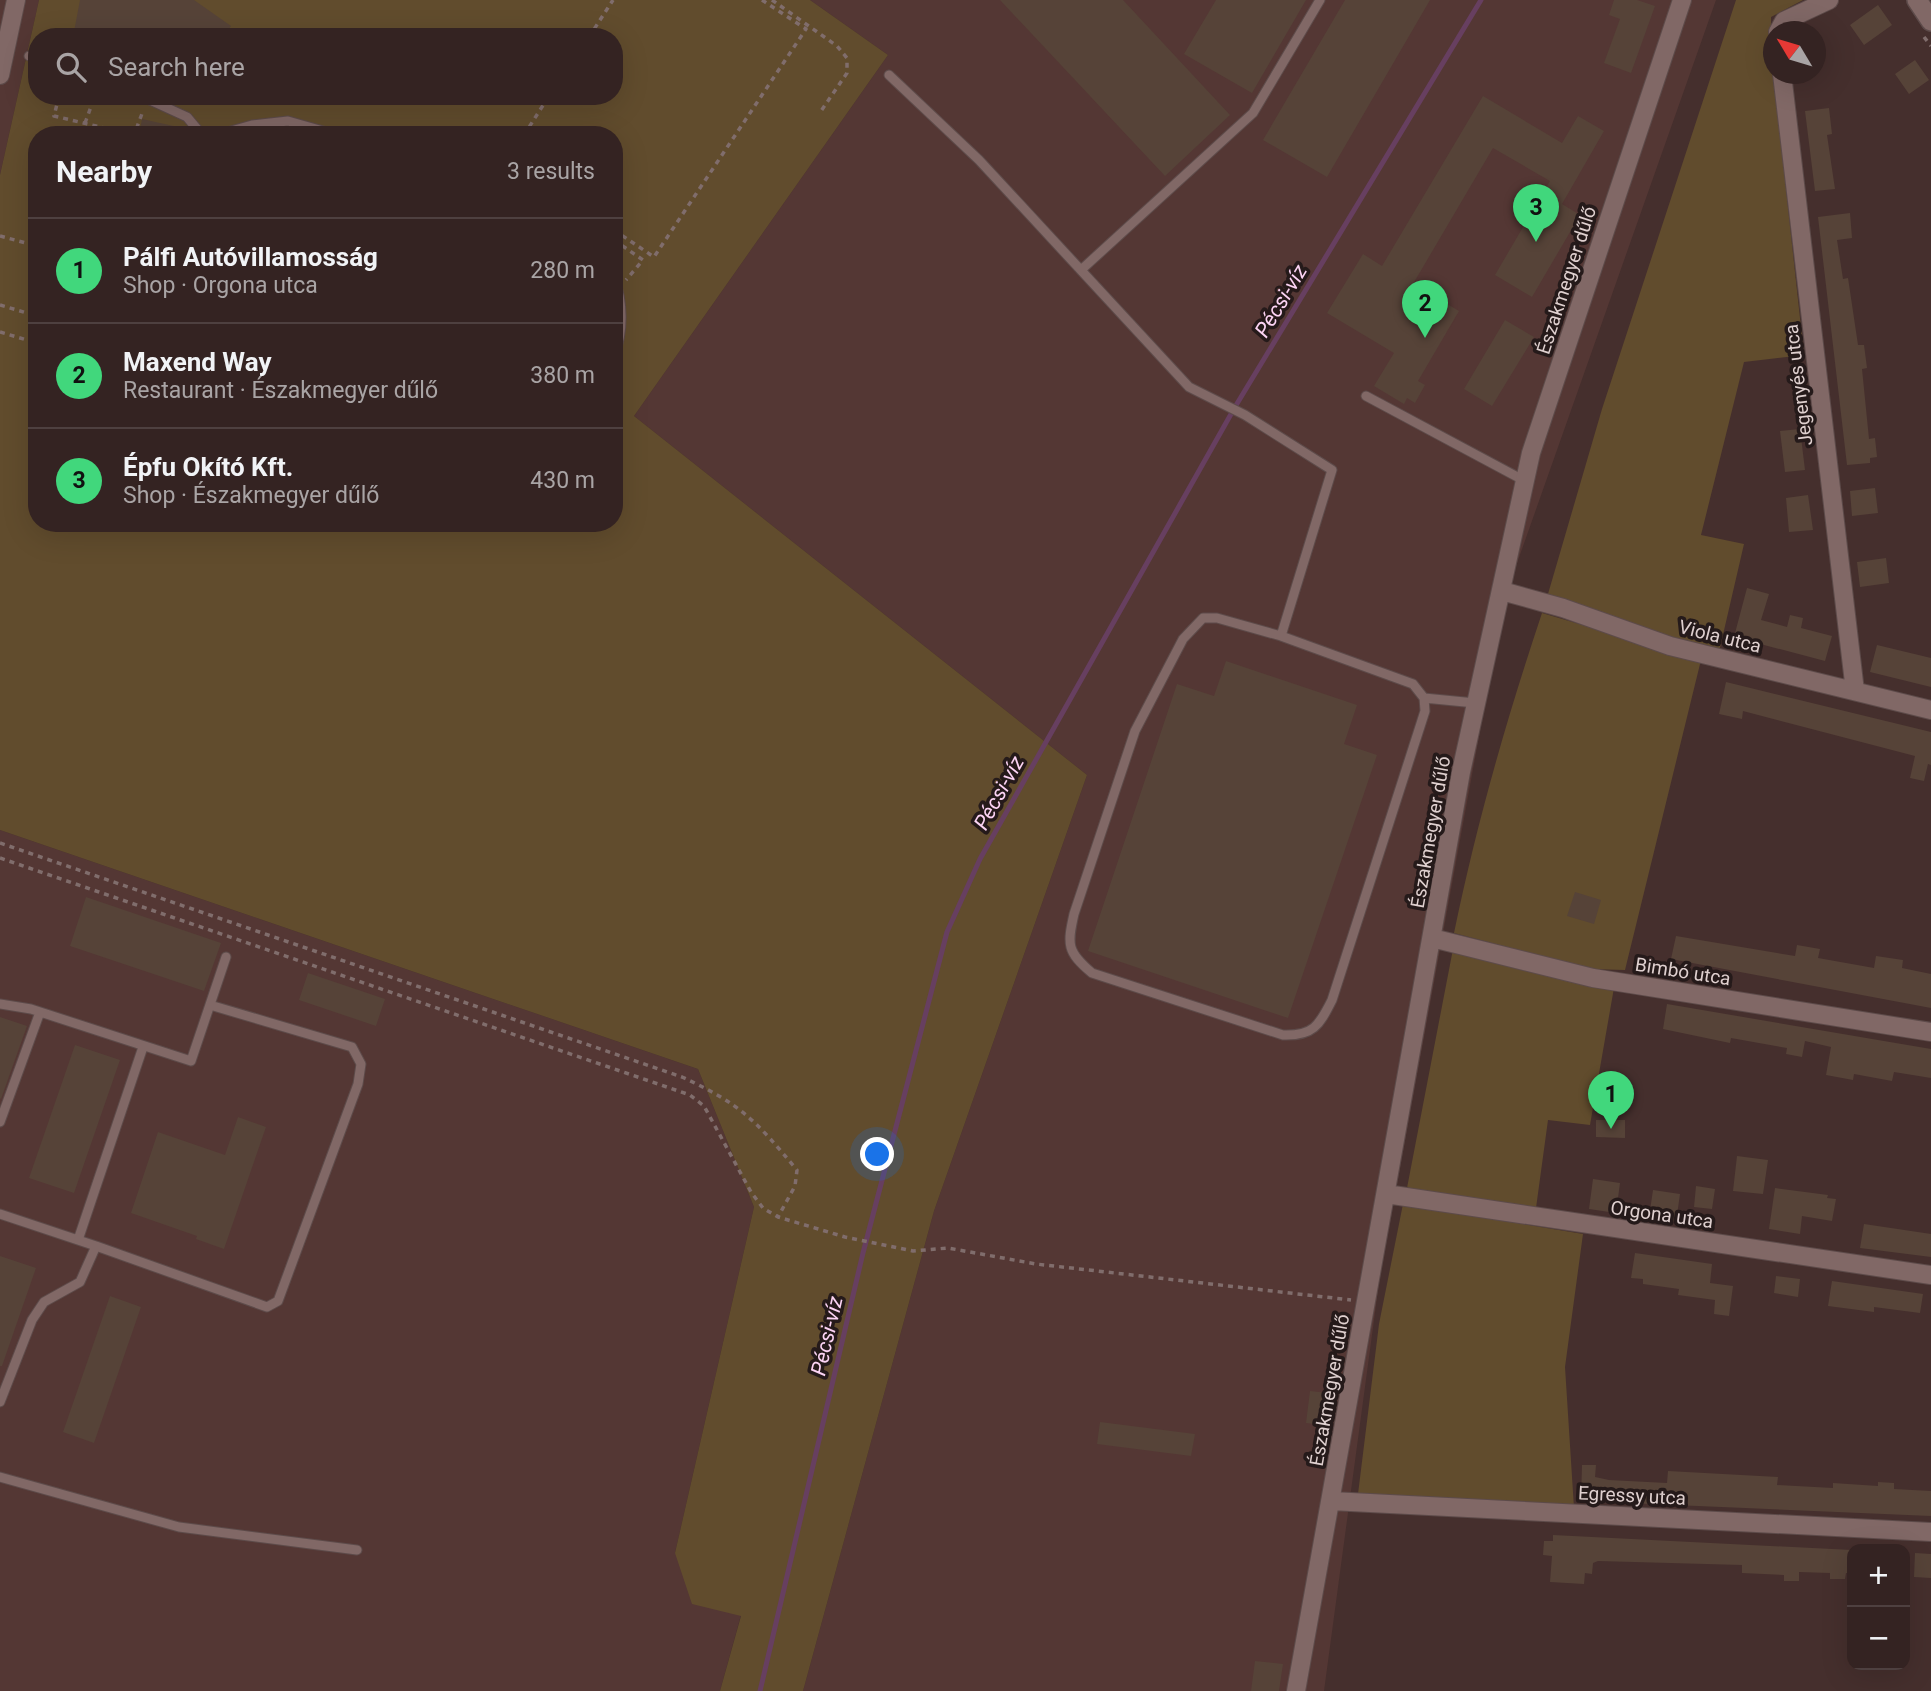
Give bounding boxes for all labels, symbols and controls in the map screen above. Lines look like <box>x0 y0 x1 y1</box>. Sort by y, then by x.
north arrow <box>1763 21 1826 84</box>
search box <box>28 28 623 105</box>
icon: search <box>52 48 90 86</box>
text: Search here <box>108 52 245 82</box>
text: Nearby <box>56 154 152 189</box>
text: 3 results <box>507 158 595 185</box>
pin: 3 <box>1513 184 1559 242</box>
street label: Északmegyer dűlő <box>1532 203 1601 357</box>
text: Pálfi Autóvillamosság <box>123 242 378 272</box>
text: 1 <box>72 257 86 284</box>
text: 280 m <box>530 257 595 284</box>
water label: Pécsi-víz <box>1250 260 1312 342</box>
text: Shop · Orgona utca <box>123 272 318 299</box>
pin: 2 <box>1402 280 1448 338</box>
street label: Jegenyés utca <box>1780 323 1817 447</box>
text: Maxend Way <box>123 347 272 377</box>
text: 2 <box>72 362 86 389</box>
text: 380 m <box>530 362 595 389</box>
text: Restaurant · Északmegyer dűlő <box>123 377 438 404</box>
text: Épfu Okító Kft. <box>123 452 293 482</box>
text: 3 <box>72 467 86 494</box>
text: 430 m <box>530 467 595 494</box>
text: Shop · Északmegyer dűlő <box>123 482 379 509</box>
street label: Viola utca <box>1676 615 1764 658</box>
water label: Pécsi-víz <box>969 752 1029 834</box>
street label: Északmegyer dűlő <box>1406 754 1455 910</box>
street label: Bimbó utca <box>1634 953 1732 990</box>
pin: 1 <box>1588 1071 1634 1129</box>
your location <box>860 1137 894 1171</box>
street label: Orgona utca <box>1609 1196 1715 1233</box>
water label: Pécsi-víz <box>806 1294 848 1378</box>
street label: Északmegyer dűlő <box>1305 1312 1354 1468</box>
street label: Egressy utca <box>1577 1481 1686 1510</box>
map controls <box>1847 1544 1910 1670</box>
button: + <box>1847 1544 1910 1607</box>
button: − <box>1847 1607 1910 1670</box>

